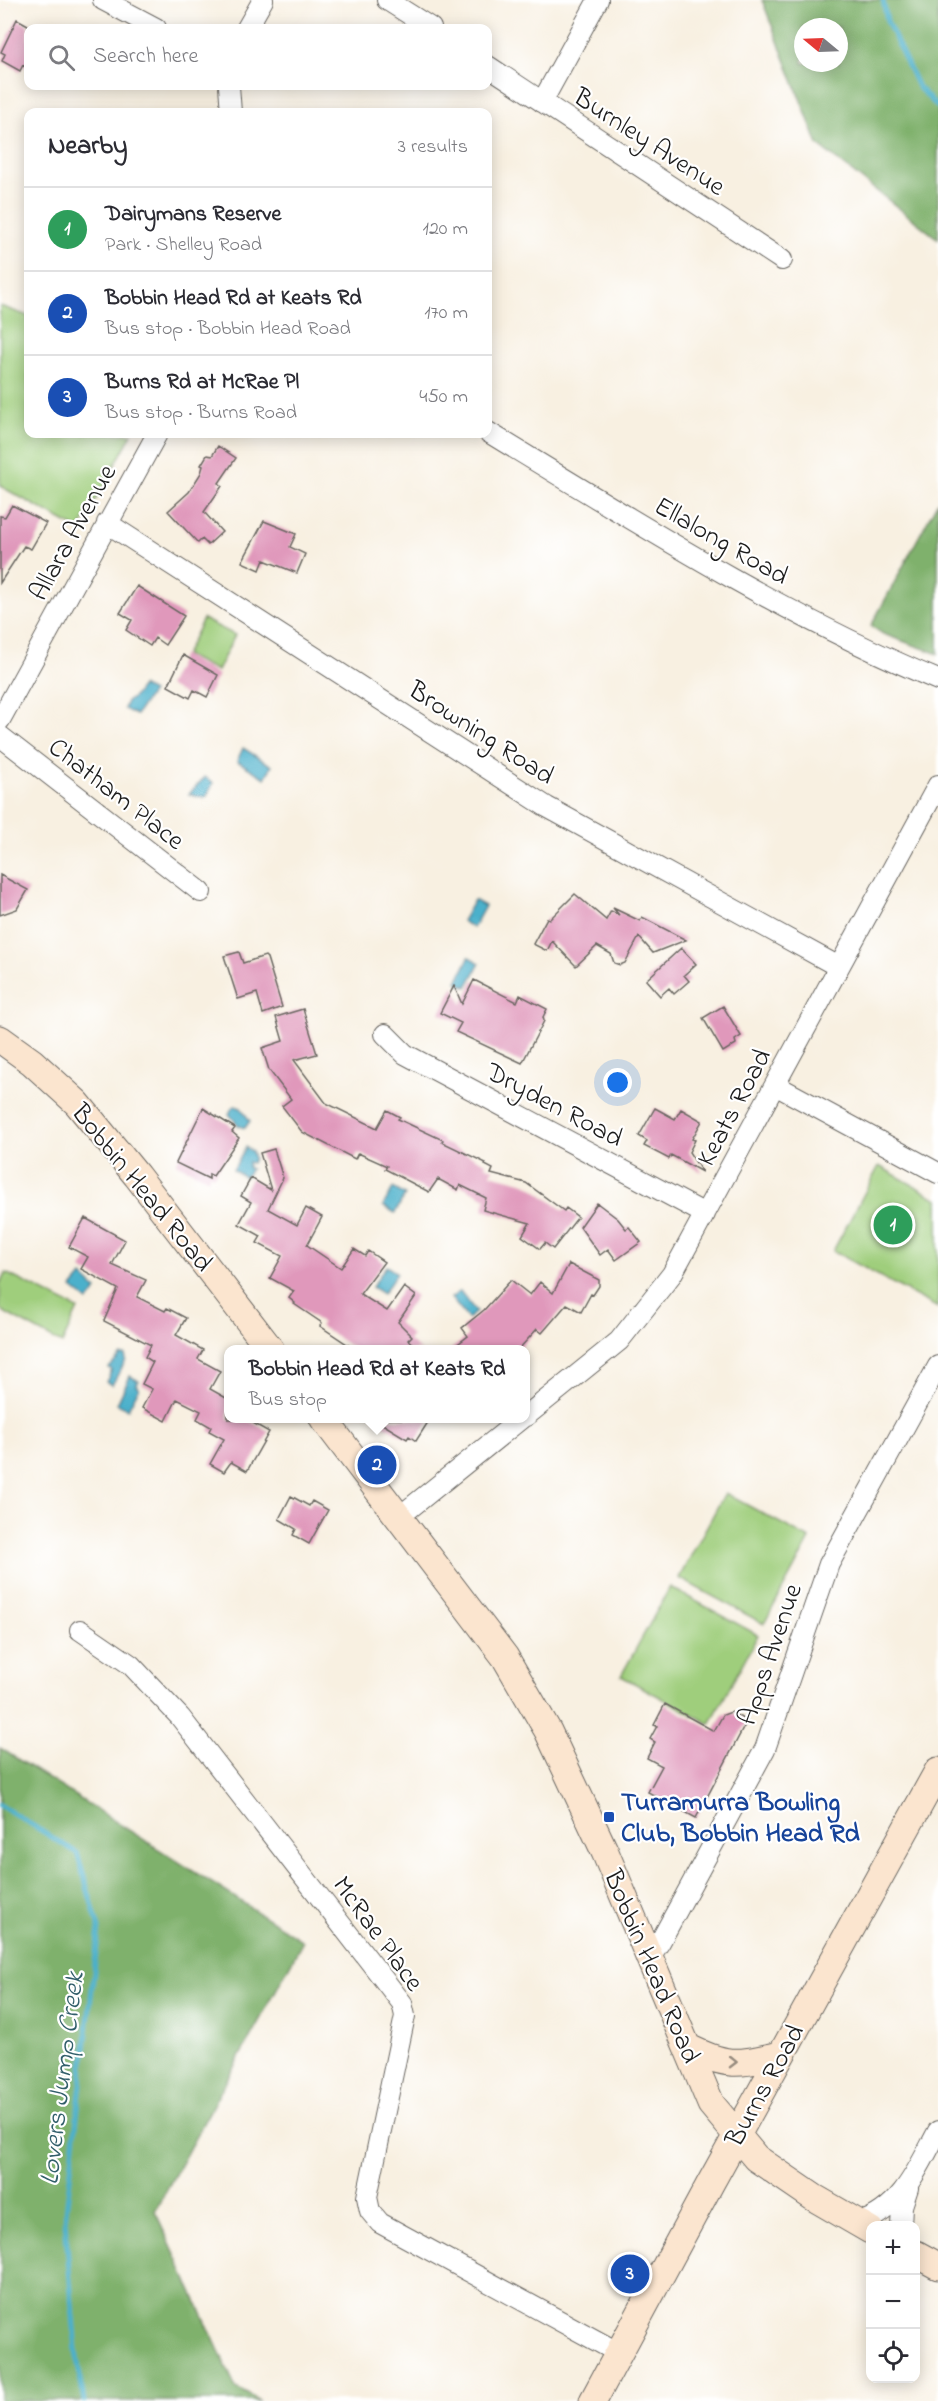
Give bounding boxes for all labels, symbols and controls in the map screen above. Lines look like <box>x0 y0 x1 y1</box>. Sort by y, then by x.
north arrow <box>794 18 848 72</box>
search box <box>24 24 492 90</box>
icon: search <box>45 41 78 74</box>
text: Search here <box>93 41 198 73</box>
street label: Burnley Avenue <box>564 79 733 207</box>
text: Nearby <box>48 128 127 166</box>
text: 3 results <box>398 133 468 162</box>
text: Dairymans Reserve <box>105 199 281 231</box>
text: 1 <box>64 215 71 244</box>
text: 120 m <box>423 215 468 244</box>
text: Park · Shelley Road <box>105 231 262 260</box>
text: Bobbin Head Rd at Keats Rd <box>105 283 362 315</box>
text: 2 <box>63 299 72 328</box>
text: 170 m <box>424 299 468 328</box>
text: Bus stop · Bobbin Head Road <box>105 315 351 344</box>
text: Burns Rd at McRae Pl <box>105 367 299 399</box>
text: 3 <box>63 383 72 412</box>
text: 450 m <box>419 383 468 412</box>
text: Bus stop · Burns Road <box>105 399 297 428</box>
street label: Allara Avenue <box>21 457 128 609</box>
street label: Ellalong Road <box>646 488 795 596</box>
street label: Browning Road <box>399 672 561 796</box>
street label: Chatham Place <box>39 729 193 861</box>
street label: Keats Road <box>688 1042 782 1174</box>
street label: Dryden Road <box>478 1053 629 1159</box>
your location <box>603 1068 632 1097</box>
street label: Bobbin Head Road <box>60 1095 221 1281</box>
pin: 1 <box>874 1202 912 1248</box>
popup <box>224 1345 530 1423</box>
text: Bobbin Head Rd at Keats Rd <box>249 1354 505 1386</box>
text: Bus stop <box>249 1386 327 1415</box>
pin: 2 <box>358 1442 397 1488</box>
street label: Apps Avenue <box>729 1578 814 1731</box>
place label: Turramurra Bowling Club, Bobbin Head Rd <box>621 1784 861 1854</box>
marker: Turramurra Bowling Club, Bobbin Head Rd <box>602 1810 616 1824</box>
street label: Bobbin Head Road <box>592 1863 709 2070</box>
street label: McRae Place <box>322 1869 433 2001</box>
water label: Lovers Jump Creek <box>30 1968 97 2187</box>
street label: Burns Road <box>716 2018 816 2155</box>
one-way arrow <box>729 2056 738 2068</box>
map controls <box>866 2221 920 2383</box>
button: + <box>866 2221 920 2275</box>
pin: 3 <box>610 2252 650 2296</box>
button: − <box>866 2275 920 2329</box>
button: locate <box>866 2329 920 2383</box>

